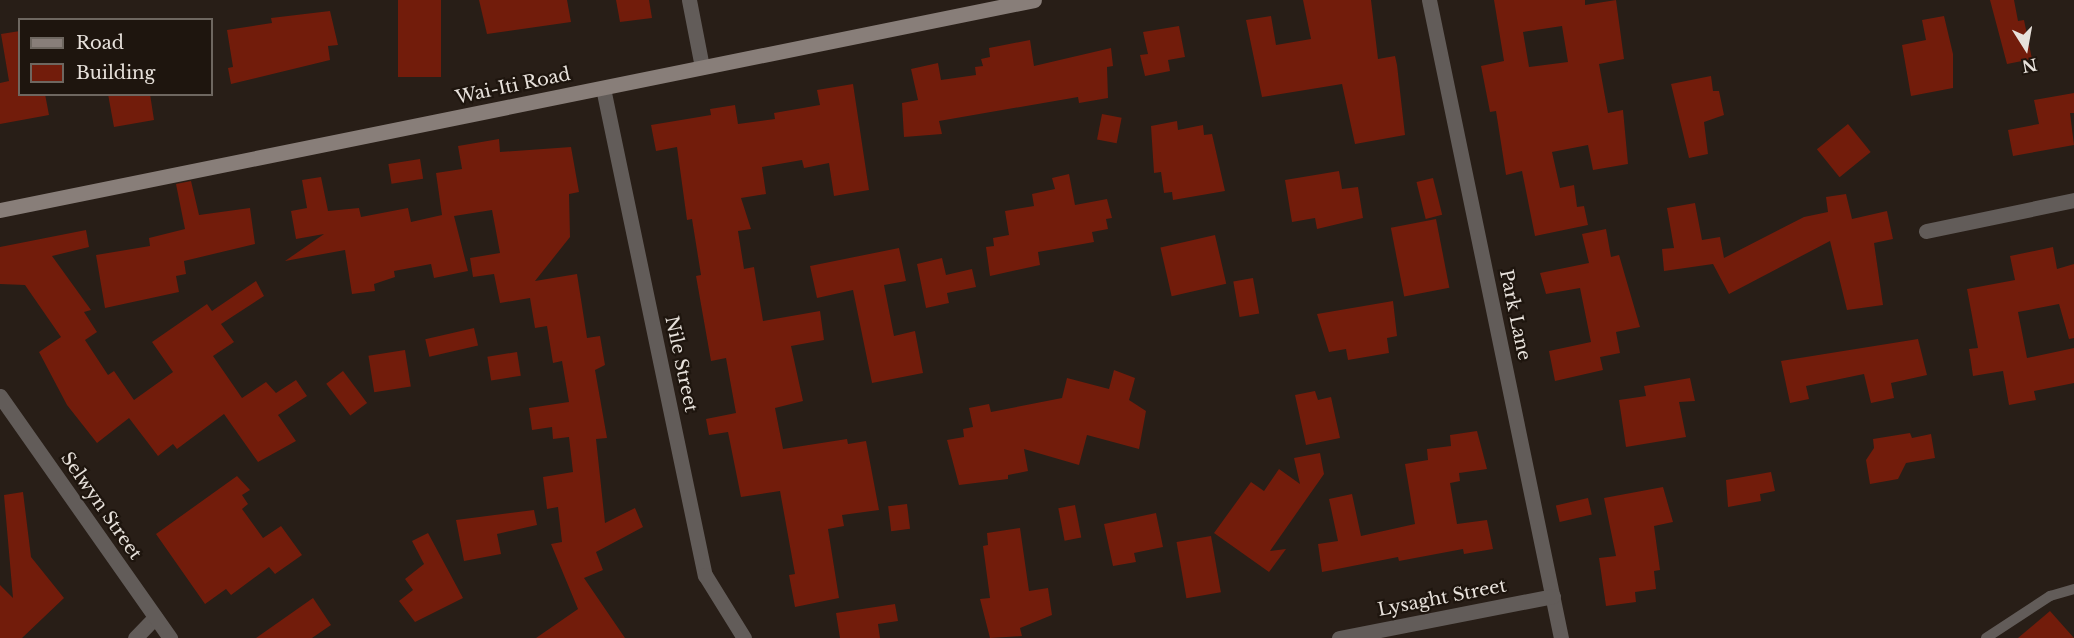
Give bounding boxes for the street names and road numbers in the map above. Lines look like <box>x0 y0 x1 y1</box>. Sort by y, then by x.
street label: Wai-Iti Road <box>454 63 572 109</box>
street label: Park Lane <box>1495 267 1535 363</box>
street label: Nile Street <box>660 314 702 414</box>
street label: Selwyn Street <box>56 448 146 564</box>
street label: Lysaght Street <box>1376 575 1508 621</box>

